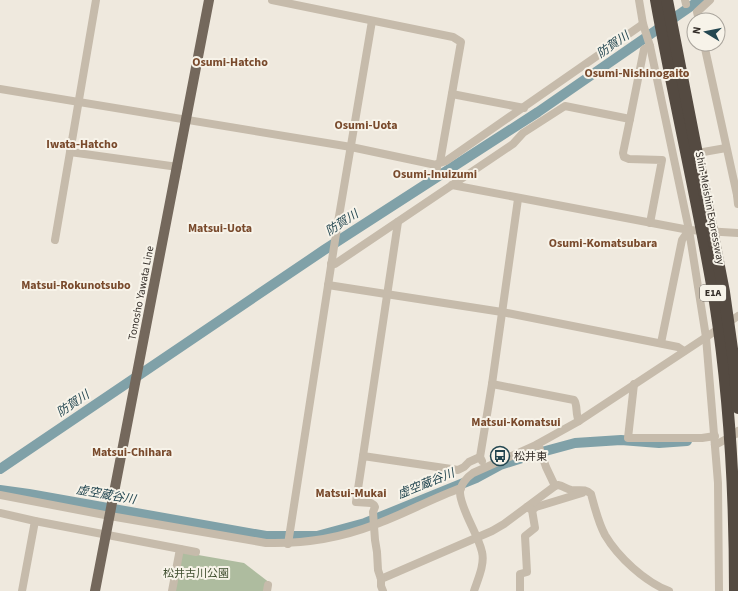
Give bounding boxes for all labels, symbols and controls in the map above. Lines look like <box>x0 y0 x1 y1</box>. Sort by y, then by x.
north arrow <box>686 12 726 52</box>
text: N <box>689 25 705 35</box>
water label: 防賀川 <box>593 27 634 62</box>
district label: Osumi-Hatcho <box>192 54 268 71</box>
district label: Osumi-Nishinogaito <box>584 65 690 82</box>
district label: Osumi-Uota <box>335 117 397 134</box>
district label: Iwata-Hatcho <box>46 136 118 153</box>
street label: Shin-Meishin Expressway <box>692 150 728 266</box>
district label: Osumi-Inuizumi <box>393 166 477 183</box>
water label: 防賀川 <box>322 205 363 240</box>
district label: Matsui-Uota <box>188 220 252 237</box>
district label: Osumi-Komatsubara <box>549 235 657 252</box>
street label: Tonosho Yawata Line <box>124 244 158 341</box>
district label: Matsui-Rokunotsubo <box>21 277 131 294</box>
road number: E1A <box>700 285 726 301</box>
water label: 防賀川 <box>53 386 94 421</box>
district label: Matsui-Komatsui <box>471 414 561 431</box>
district label: Matsui-Chihara <box>92 444 172 461</box>
bus stop icon: 松井東 <box>489 445 511 467</box>
place label: 松井東 <box>514 449 547 464</box>
water label: 虚空蔵谷川 <box>395 464 459 503</box>
water label: 虚空蔵谷川 <box>75 481 139 509</box>
district label: Matsui-Mukai <box>315 485 387 502</box>
park label: 松井古川公園 <box>163 566 229 581</box>

